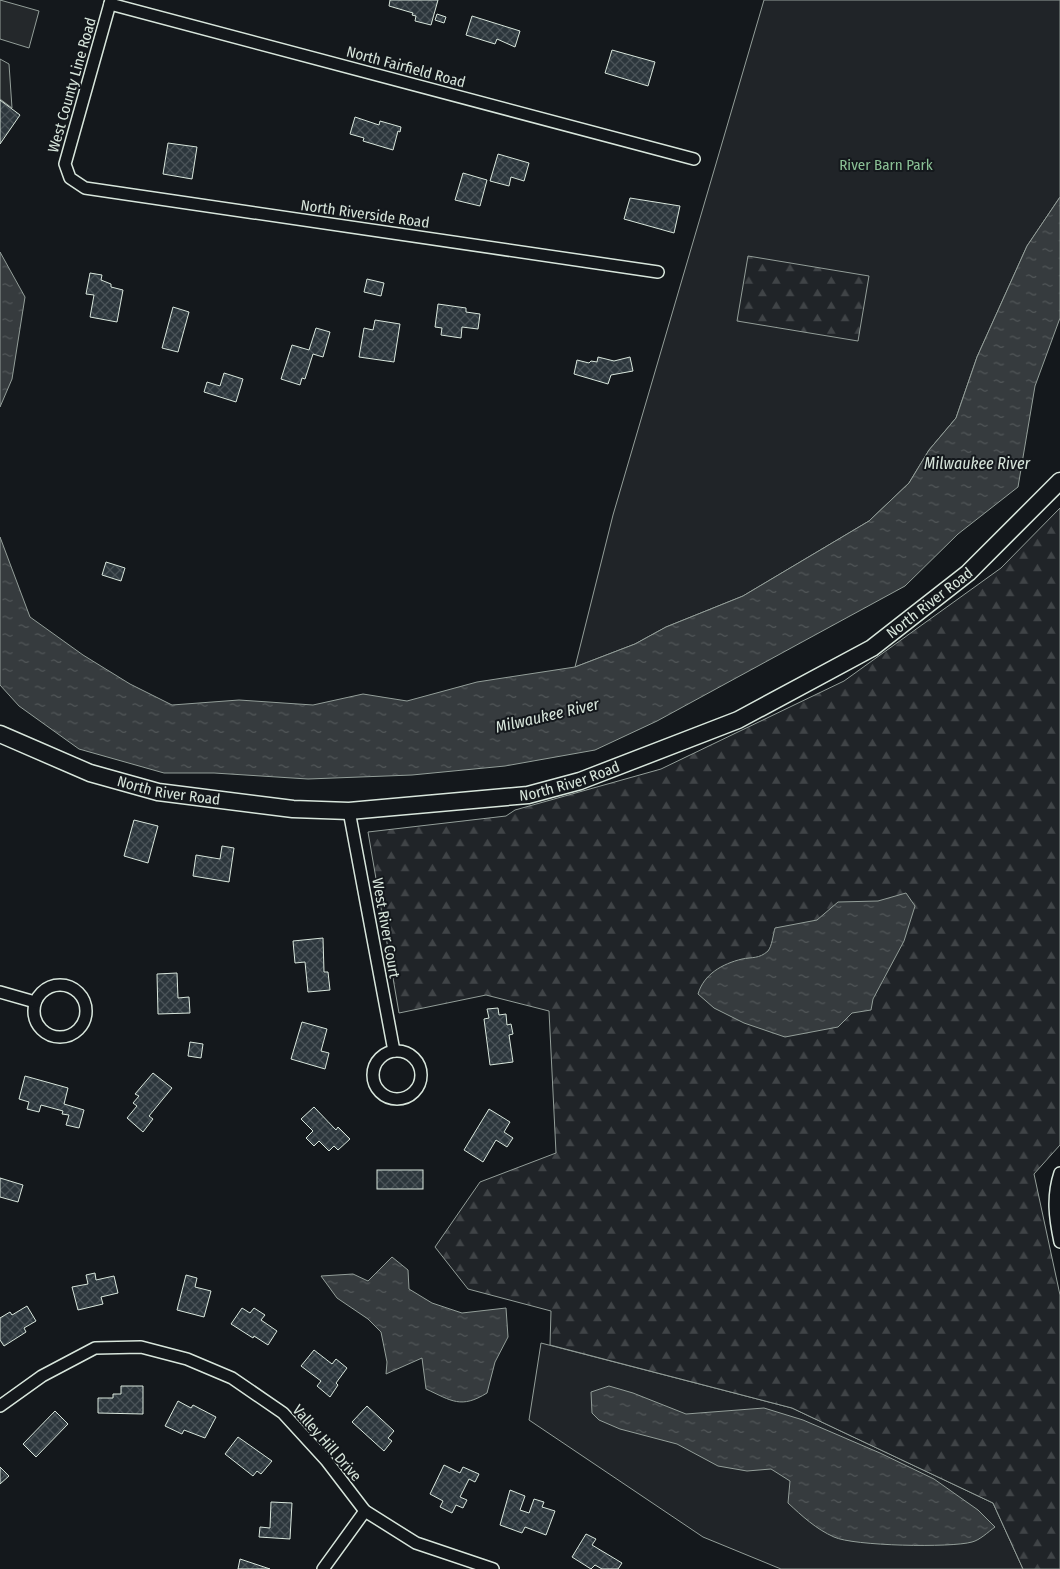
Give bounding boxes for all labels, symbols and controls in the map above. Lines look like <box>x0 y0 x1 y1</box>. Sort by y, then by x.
street label: West County Line Road <box>44 15 100 155</box>
street label: North Fairfield Road <box>345 42 467 92</box>
park label: River Barn Park <box>839 156 933 174</box>
street label: North Riverside Road <box>299 196 431 232</box>
water label: Milwaukee River <box>924 454 1030 473</box>
street label: North River Road <box>883 564 976 642</box>
water label: Milwaukee River <box>493 694 601 737</box>
street label: North River Road <box>518 758 622 805</box>
street label: North River Road <box>115 772 221 809</box>
street label: West River Court <box>368 877 404 980</box>
street label: Valley Hill Drive <box>289 1401 365 1485</box>

